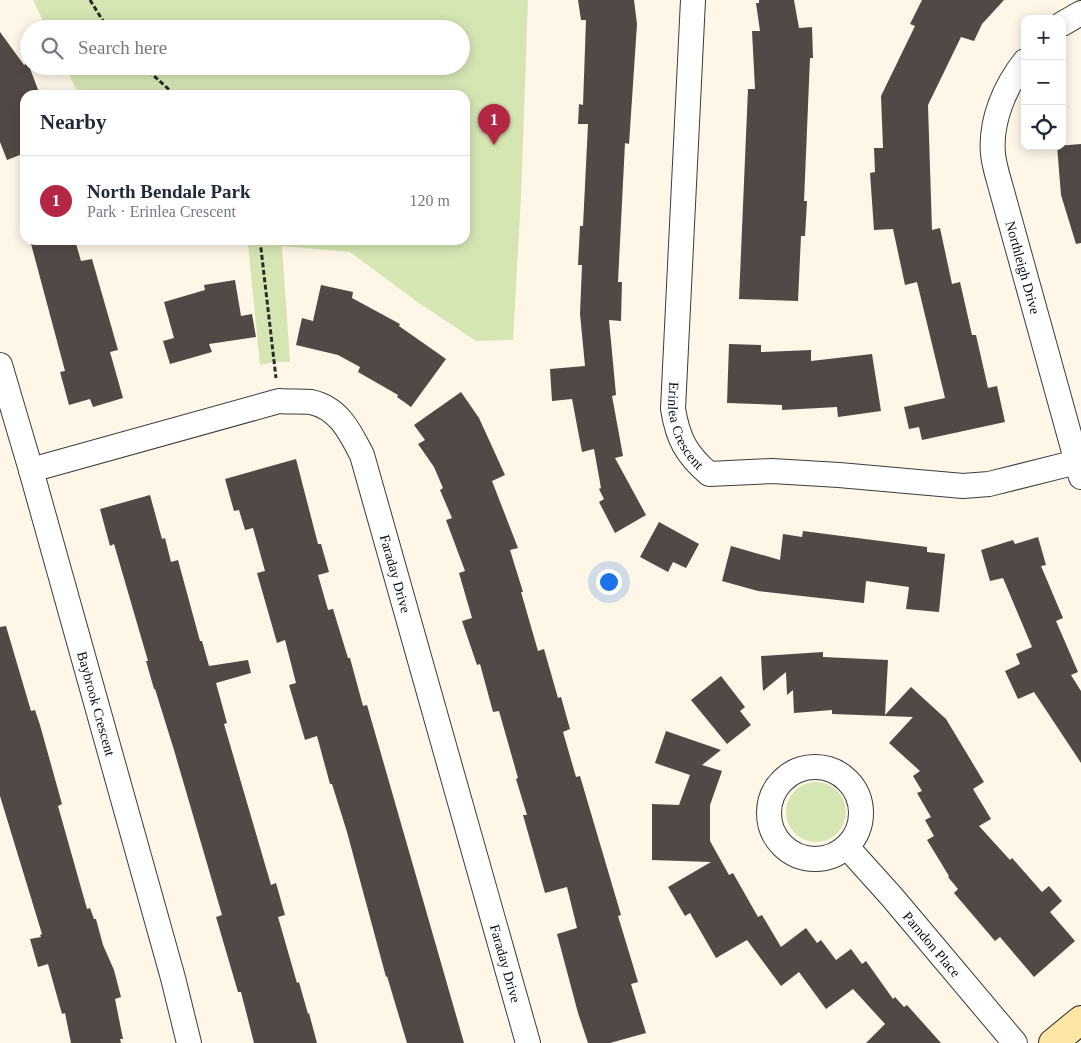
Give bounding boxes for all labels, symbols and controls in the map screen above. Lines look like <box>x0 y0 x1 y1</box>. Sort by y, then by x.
map controls <box>1021 15 1066 150</box>
button: + <box>1021 15 1066 60</box>
search box <box>20 20 470 75</box>
icon: search <box>38 34 66 62</box>
text: Search here <box>78 37 167 58</box>
button: − <box>1021 60 1066 105</box>
pin: 1 <box>478 104 510 145</box>
button: locate <box>1021 105 1066 150</box>
text: Nearby <box>40 110 107 134</box>
text: North Bendale Park <box>87 181 251 202</box>
text: 1 <box>52 192 60 209</box>
text: 120 m <box>410 192 450 209</box>
text: Park · Erinlea Crescent <box>87 203 236 220</box>
street label: Northleigh Drive <box>1003 219 1043 316</box>
street label: Erinlea Crescent <box>665 382 707 472</box>
street label: Faraday Drive <box>377 533 414 614</box>
your location <box>596 569 622 595</box>
street label: Baybrook Crescent <box>75 650 118 758</box>
street label: Parndon Place <box>900 909 963 980</box>
street label: Faraday Drive <box>487 923 524 1004</box>

